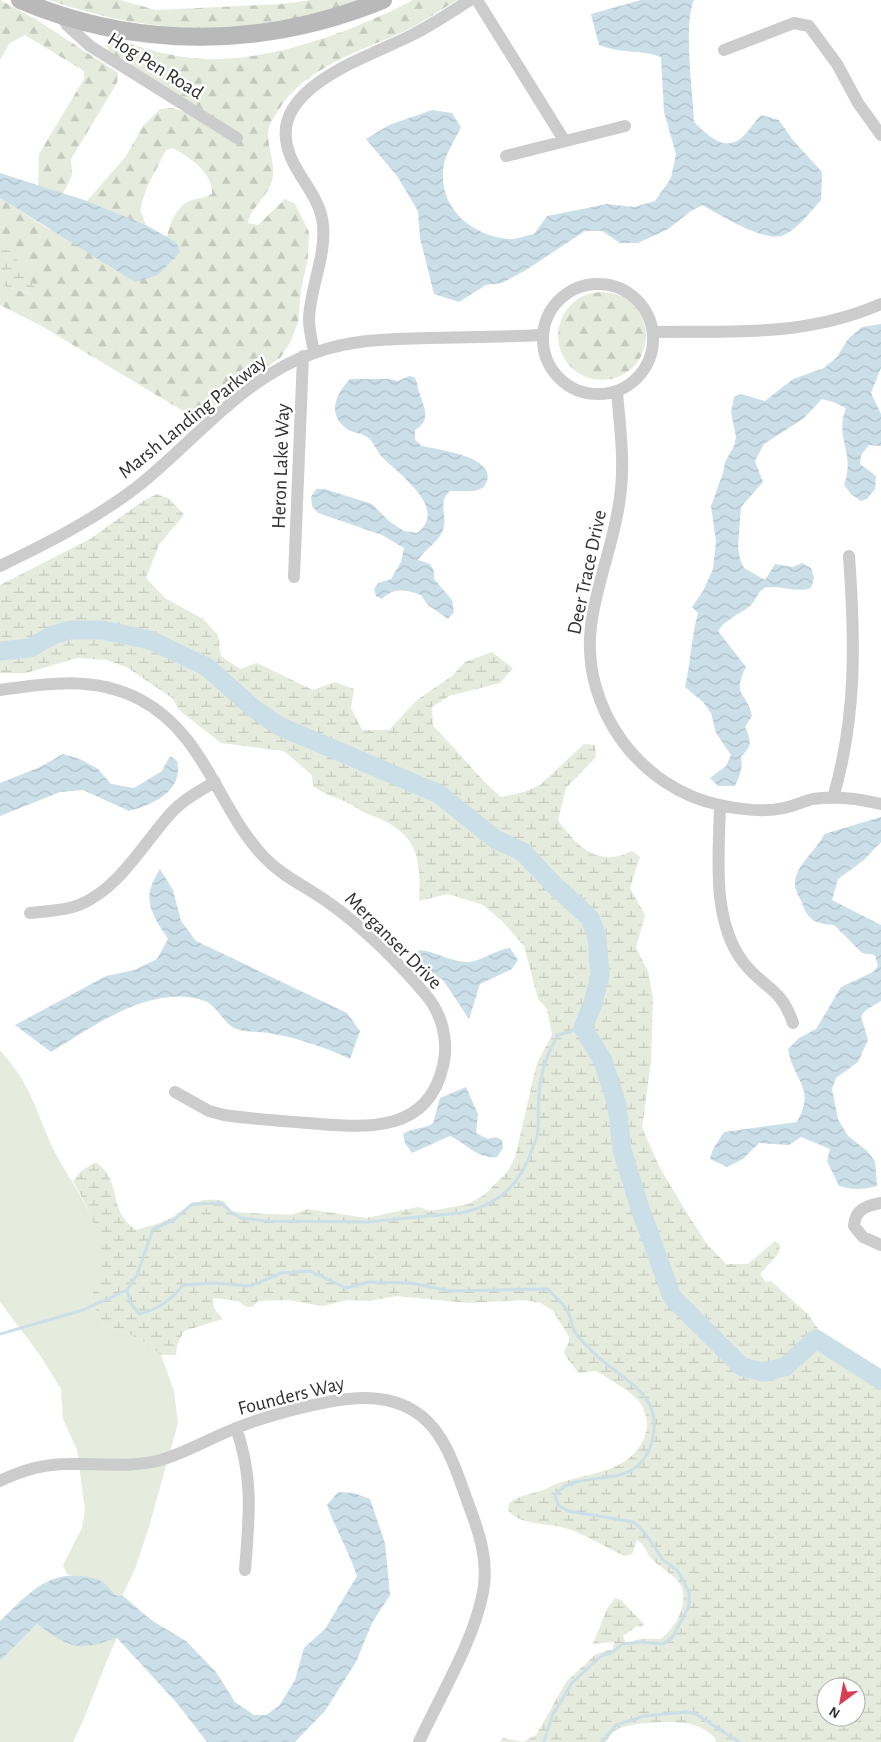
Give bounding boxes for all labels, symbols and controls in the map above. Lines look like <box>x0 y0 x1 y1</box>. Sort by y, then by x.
street label: Hog Pen Road <box>104 29 207 103</box>
street label: Marsh Landing Parkway <box>115 351 271 482</box>
street label: Heron Lake Way <box>269 403 293 529</box>
street label: Deer Trace Drive <box>564 508 610 636</box>
street label: Merganser Drive <box>341 888 446 993</box>
street label: Founders Way <box>236 1373 347 1419</box>
north arrow <box>816 1677 866 1727</box>
text: N <box>827 1704 842 1721</box>

